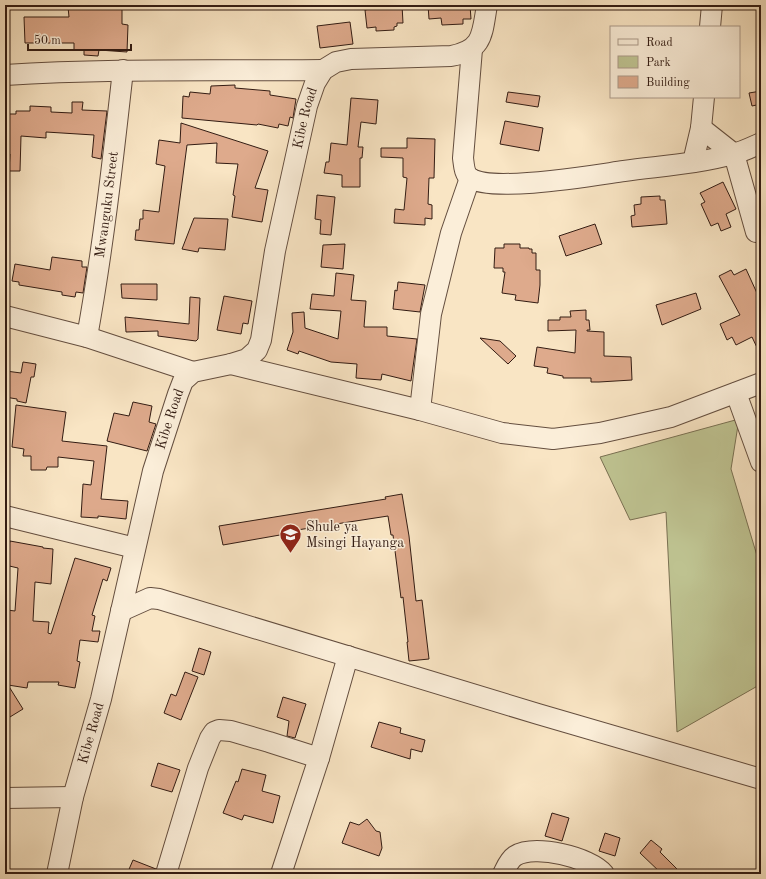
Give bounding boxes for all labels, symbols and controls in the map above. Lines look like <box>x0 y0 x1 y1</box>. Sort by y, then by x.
scale bar <box>28 26 131 52</box>
legend <box>610 26 740 98</box>
text: 50 m <box>34 34 61 47</box>
text: Road <box>646 37 673 49</box>
text: Park <box>646 57 671 69</box>
text: Building <box>646 77 690 89</box>
street label: Kibe Road <box>291 85 320 150</box>
street label: Mwanguku Street <box>93 150 121 259</box>
street label: Kibe Road <box>153 387 186 451</box>
place label: Shule ya Msingi Hayanga <box>306 520 404 550</box>
school or university icon: Shule ya Msingi Hayanga <box>277 522 303 555</box>
street label: Kibe Road <box>76 701 107 765</box>

